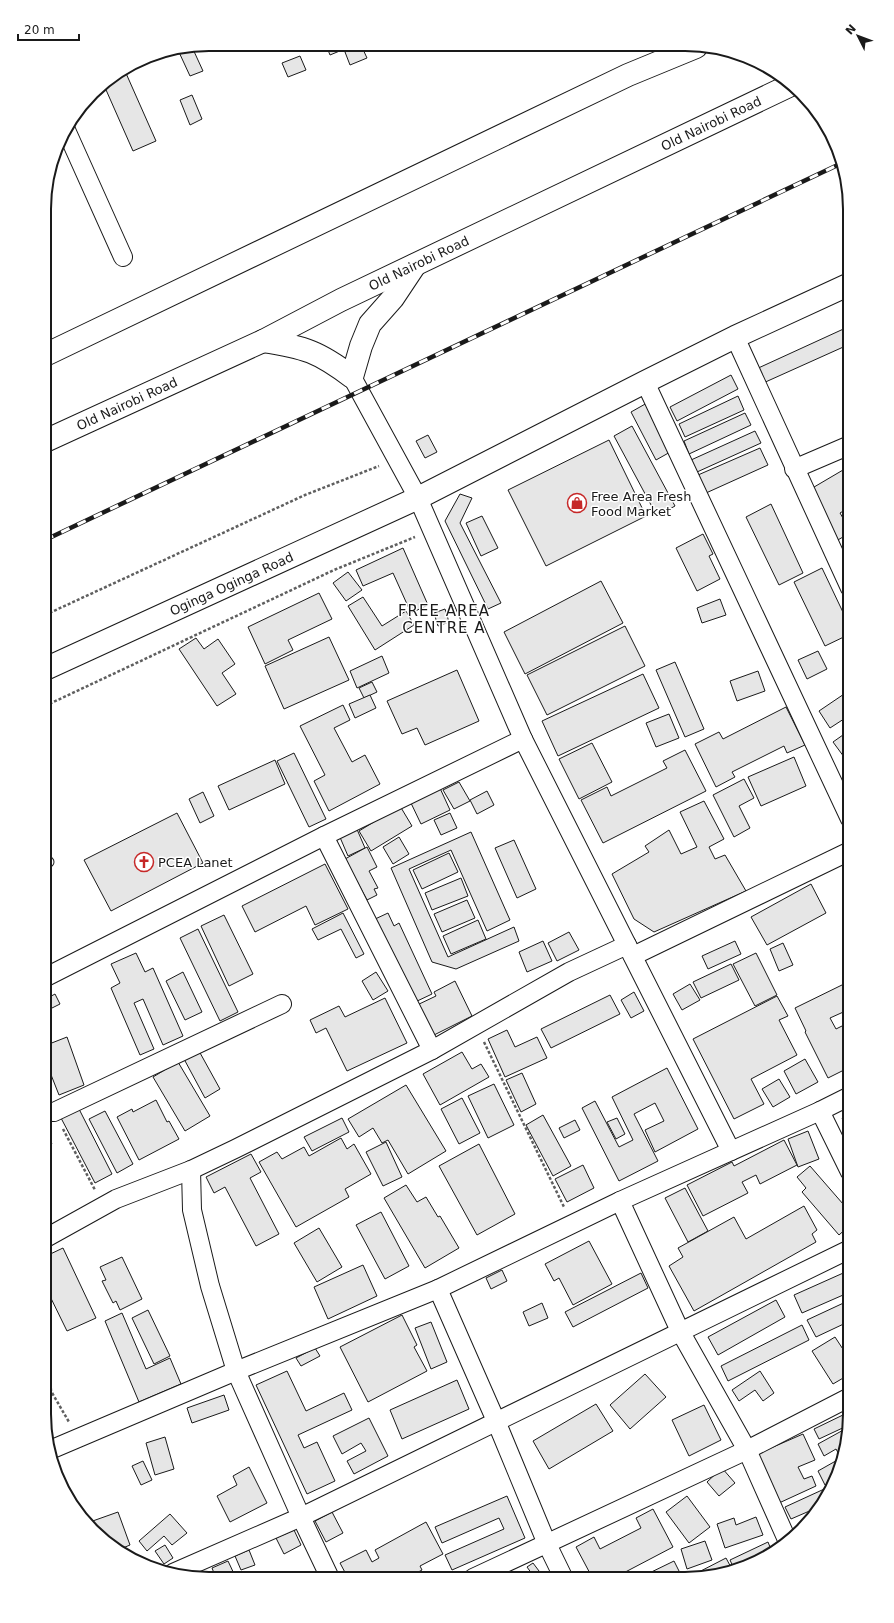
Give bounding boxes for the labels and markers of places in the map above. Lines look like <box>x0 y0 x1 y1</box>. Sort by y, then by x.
place label: Free Area Fresh Food Market <box>591 489 691 519</box>
shop icon: Free Area Fresh Food Market <box>566 492 588 514</box>
church icon: PCEA Lanet <box>133 851 155 873</box>
place label: PCEA Lanet <box>158 855 233 870</box>

